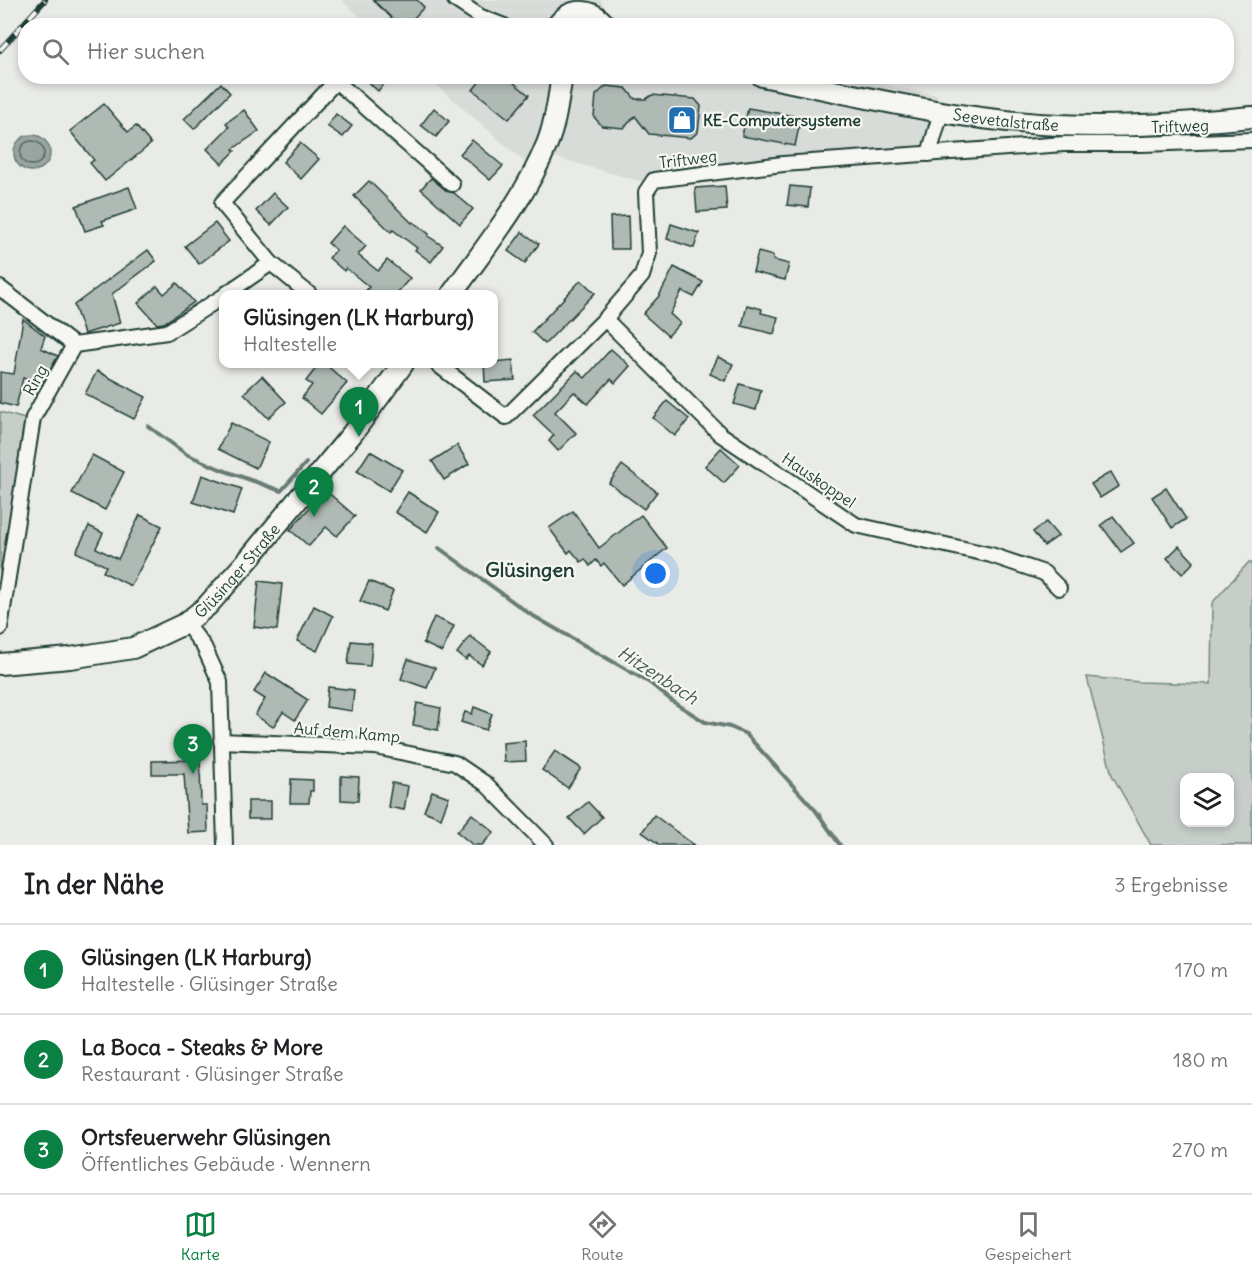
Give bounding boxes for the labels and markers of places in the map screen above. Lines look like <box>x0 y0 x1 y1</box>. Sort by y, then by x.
shop icon: KE-Computersysteme <box>666 104 698 136</box>
place label: KE-Computersysteme <box>703 110 861 131</box>
pin: 1 <box>340 388 378 437</box>
pin: 2 <box>294 468 334 517</box>
pin: 3 <box>174 724 212 774</box>

